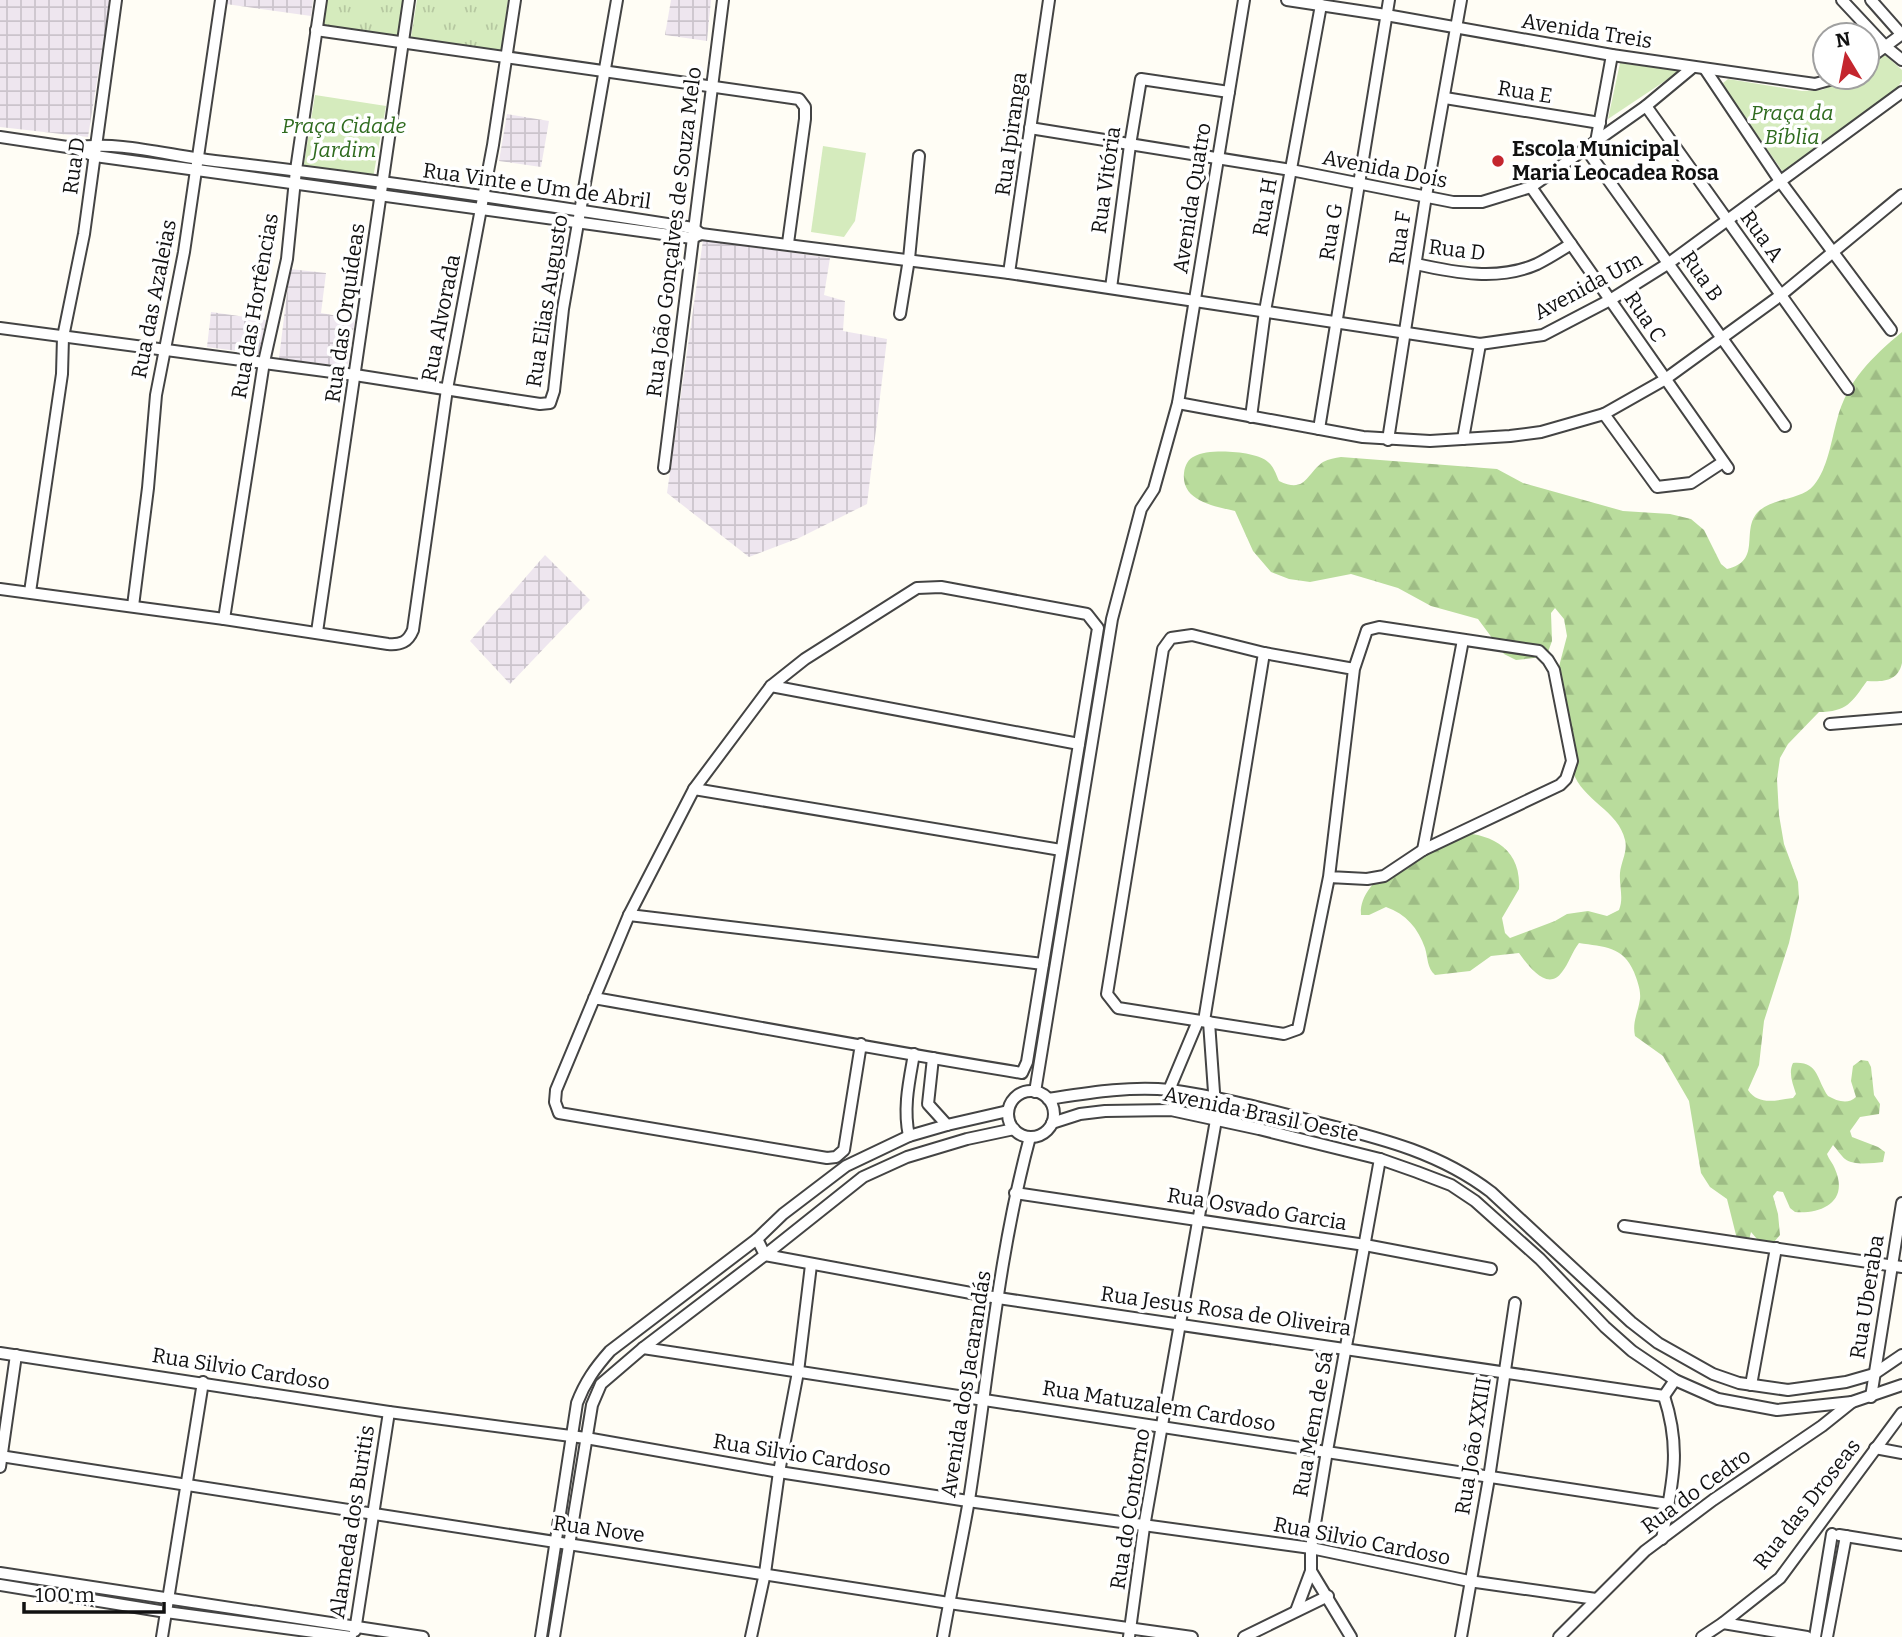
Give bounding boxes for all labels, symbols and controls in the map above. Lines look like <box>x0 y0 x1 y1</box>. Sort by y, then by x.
street label: Avenida Treis <box>1520 8 1654 54</box>
north arrow <box>1811 21 1881 91</box>
text: N <box>1834 27 1853 52</box>
street label: Rua João Gonçalves de Souza Melo <box>641 65 707 399</box>
street label: Rua Ipiranga <box>989 70 1033 198</box>
street label: Rua E <box>1496 75 1554 109</box>
park label: Praça da Bíblia <box>1750 100 1834 150</box>
park label: Praça Cidade Jardim <box>282 113 407 163</box>
street label: Avenida Quatro <box>1167 121 1217 275</box>
street label: Rua Vitória <box>1086 124 1126 235</box>
street label: Rua D <box>57 136 91 196</box>
place label: Escola Municipal Maria Leocadea Rosa <box>1512 136 1719 186</box>
street label: Avenida Dois <box>1320 144 1450 194</box>
marker: Escola Municipal Maria Leocadea Rosa <box>1490 153 1506 169</box>
street label: Rua Vinte e Um de Abril <box>421 157 653 215</box>
street label: Rua H <box>1247 176 1283 238</box>
street label: Rua G <box>1314 201 1348 263</box>
street label: Rua A <box>1735 205 1789 267</box>
street label: Rua F <box>1383 209 1417 267</box>
street label: Rua das Hortências <box>226 211 284 401</box>
street label: Rua Elias Augusto <box>521 213 573 389</box>
street label: Rua das Azaleias <box>126 217 182 381</box>
street label: Rua das Orquídeas <box>320 222 370 404</box>
street label: Rua D <box>1427 234 1487 266</box>
street label: Rua B <box>1675 246 1729 306</box>
street label: Avenida Um <box>1529 247 1647 325</box>
street label: Rua Alvorada <box>416 252 466 384</box>
street label: Rua C <box>1619 287 1671 347</box>
street label: Avenida Brasil Oeste <box>1161 1081 1361 1147</box>
street label: Rua Osvado Garcia <box>1165 1182 1349 1236</box>
street label: Rua Uberaba <box>1844 1233 1890 1361</box>
street label: Avenida dos Jacarandás <box>935 1269 997 1499</box>
street label: Rua Jesus Rosa de Oliveira <box>1099 1281 1354 1342</box>
street label: Rua Silvio Cardoso <box>150 1342 332 1396</box>
street label: Rua Mem de Sá <box>1287 1348 1339 1499</box>
street label: Rua Matuzalem Cardoso <box>1041 1375 1277 1437</box>
street label: Rua João XXIII <box>1449 1375 1497 1517</box>
street label: Alameda dos Buritis <box>324 1423 380 1621</box>
street label: Rua do Contorno <box>1104 1426 1156 1592</box>
street label: Rua Silvio Cardoso <box>711 1428 893 1482</box>
street label: Rua das Droseas <box>1748 1433 1866 1575</box>
street label: Rua do Cedro <box>1636 1443 1756 1539</box>
street label: Rua Nove <box>551 1510 647 1548</box>
street label: Rua Silvio Cardoso <box>1271 1511 1453 1571</box>
scale bar <box>24 1570 164 1614</box>
text: 100 m <box>35 1582 95 1608</box>

